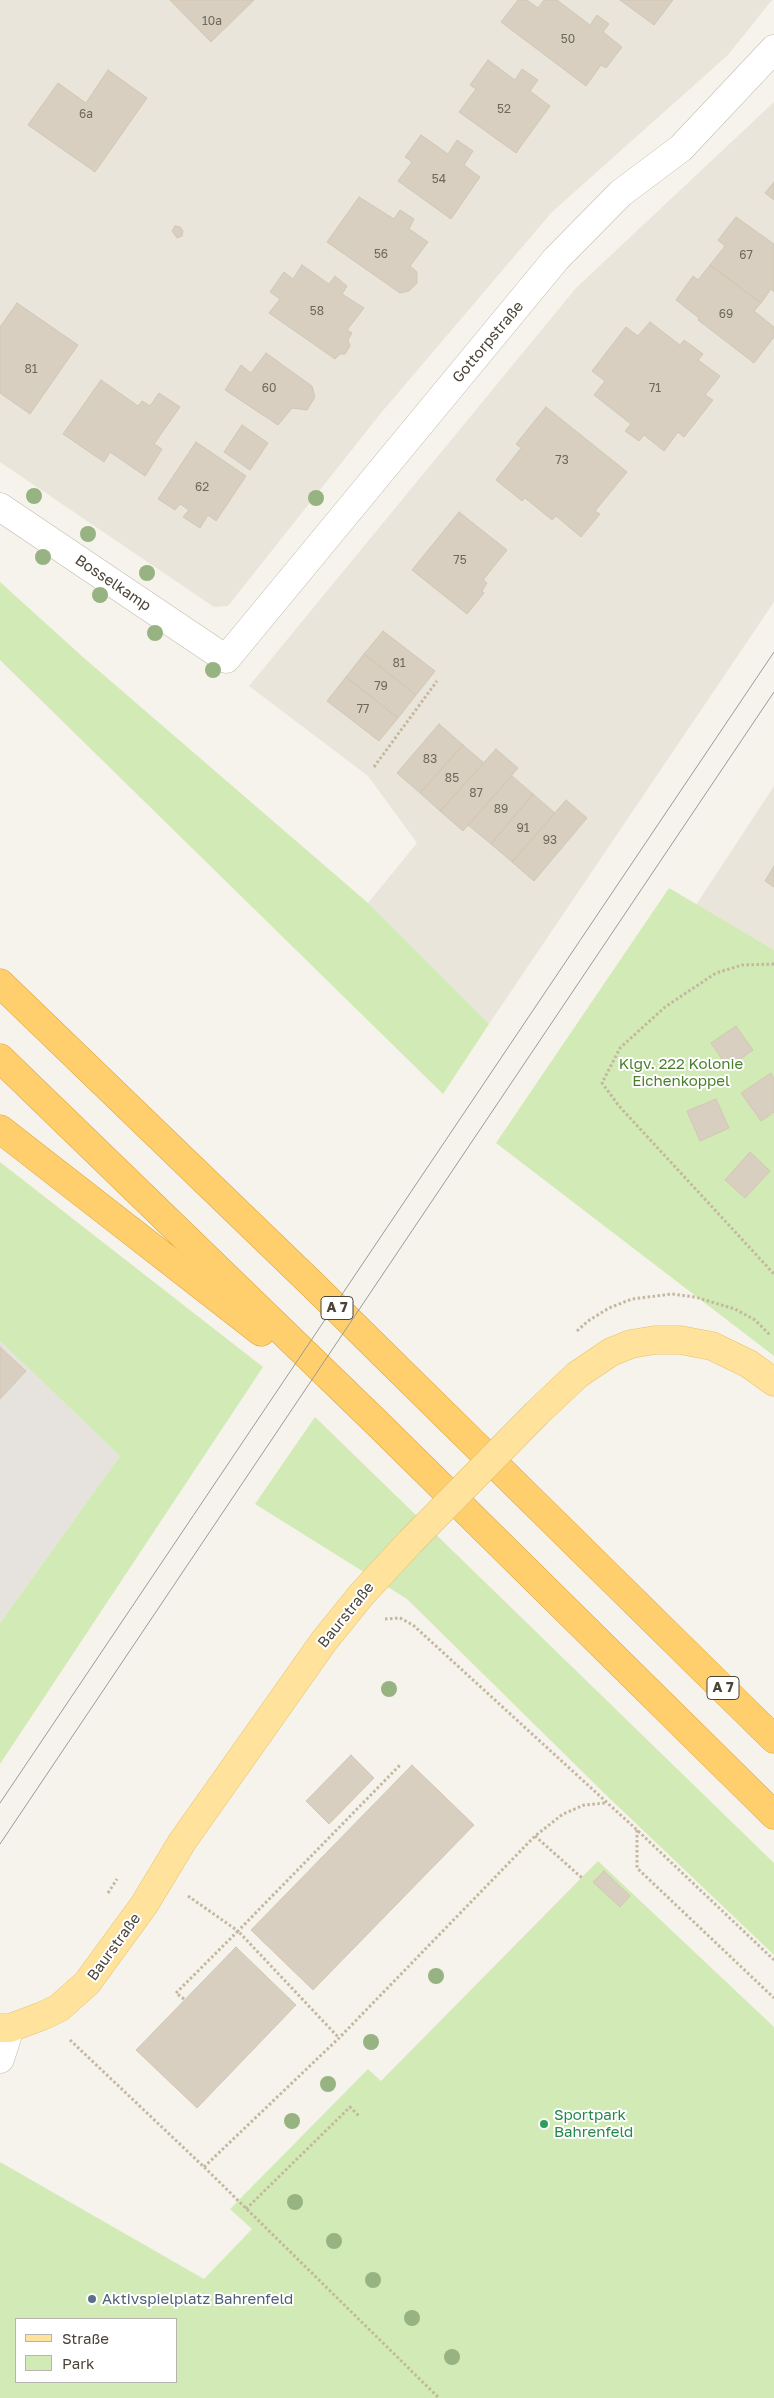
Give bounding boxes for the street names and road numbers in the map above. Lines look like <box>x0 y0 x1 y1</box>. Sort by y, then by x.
street label: Gottorpstraße <box>449 298 527 386</box>
street label: Bosselkamp <box>72 551 154 615</box>
road number: A 7 <box>321 1296 353 1320</box>
street label: Baurstraße <box>314 1579 378 1651</box>
road number: A 7 <box>707 1676 739 1700</box>
street label: Baurstraße <box>84 1910 144 1984</box>

